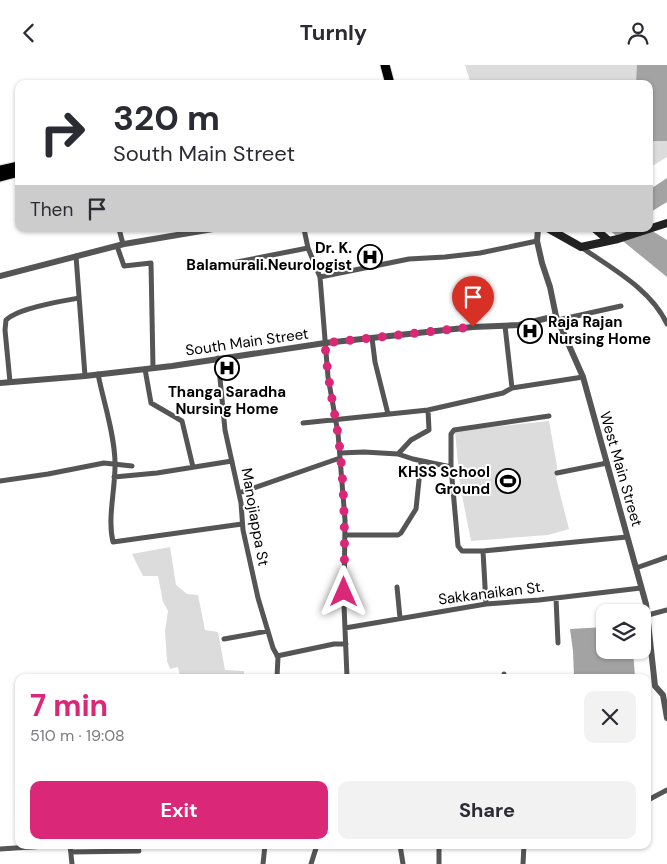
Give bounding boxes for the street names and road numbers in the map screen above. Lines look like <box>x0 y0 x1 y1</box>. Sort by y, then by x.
street label: South Main Street <box>184 323 310 361</box>
street label: West Main Street <box>595 409 647 529</box>
street label: Manojiappa St <box>237 466 273 568</box>
street label: Sakkanaikan St. <box>437 577 545 609</box>

